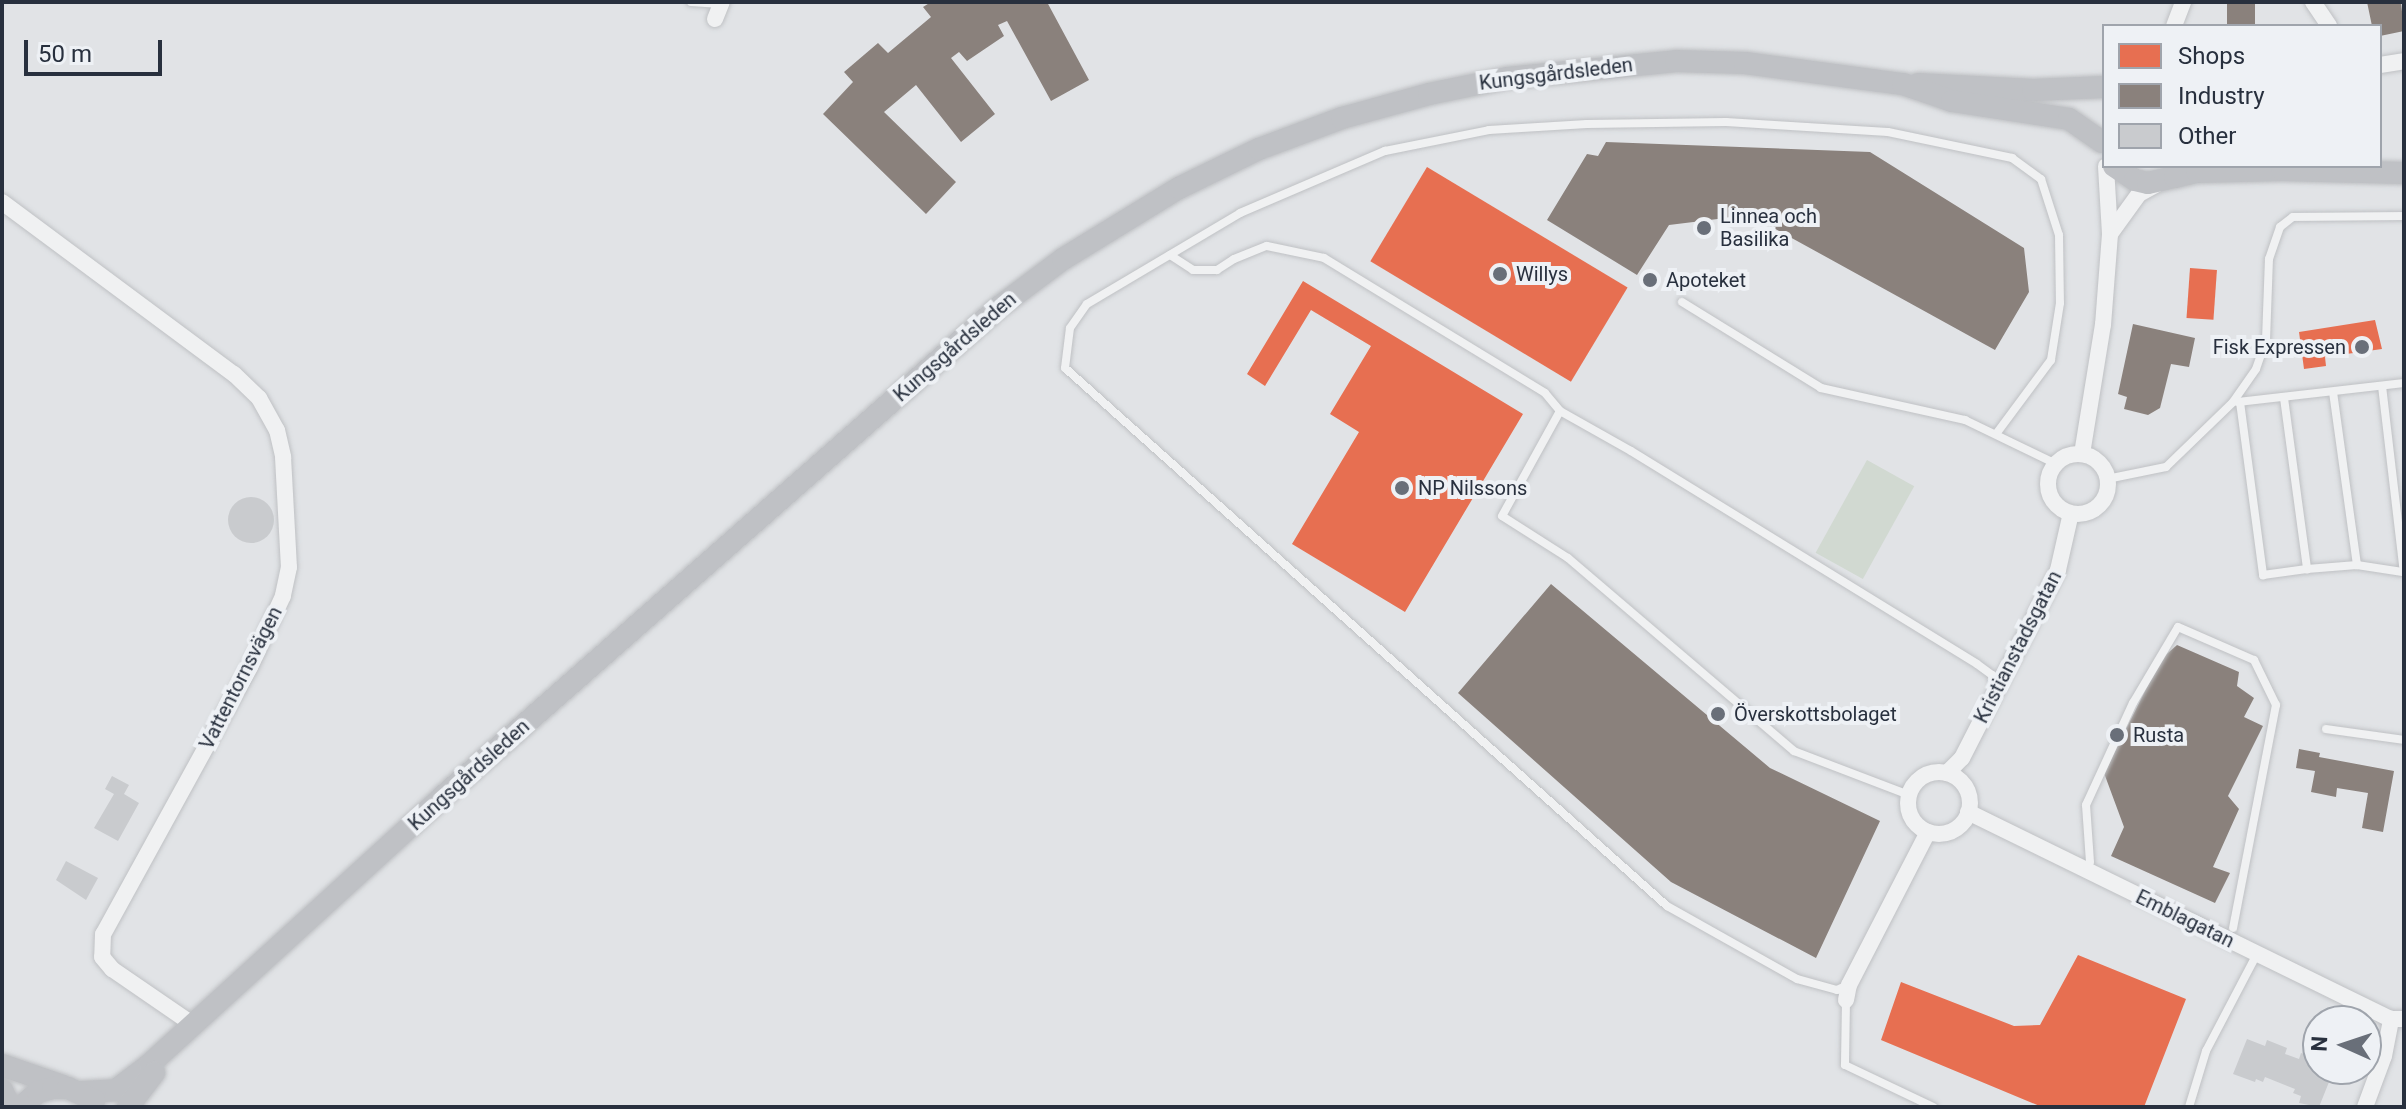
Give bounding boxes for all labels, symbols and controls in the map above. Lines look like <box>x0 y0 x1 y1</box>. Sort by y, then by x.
scale bar <box>28 24 166 74</box>
legend <box>2102 24 2382 168</box>
text: 50 m <box>38 40 92 68</box>
text: Shops <box>2178 42 2245 70</box>
street label: Kungsgårdsleden <box>1478 53 1634 95</box>
text: Industry <box>2178 82 2264 110</box>
text: Other <box>2178 122 2236 150</box>
place label: Linnea och Basilika <box>1720 204 1817 251</box>
marker: Linnea och Basilika <box>1695 219 1713 237</box>
place label: Willys <box>1516 262 1568 286</box>
marker: Willys <box>1491 265 1509 283</box>
place label: Apoteket <box>1666 268 1746 292</box>
marker: Apoteket <box>1641 271 1659 289</box>
street label: Kungsgårdsleden <box>889 287 1021 407</box>
place label: Fisk Expressen <box>2213 335 2346 359</box>
marker: Fisk Expressen <box>2353 338 2371 356</box>
place label: NP Nilssons <box>1418 476 1527 500</box>
marker: NP Nilssons <box>1393 479 1411 497</box>
street label: Kristianstadsgatan <box>1969 567 2067 727</box>
street label: Vattentornsvägen <box>195 603 287 753</box>
place label: Överskottsbolaget <box>1734 702 1897 726</box>
marker: Överskottsbolaget <box>1709 705 1727 723</box>
street label: Kungsgårdsleden <box>404 714 534 836</box>
place label: Rusta <box>2133 723 2184 747</box>
marker: Rusta <box>2108 726 2126 744</box>
street label: Emblagatan <box>2132 885 2238 953</box>
north arrow <box>2302 1005 2382 1085</box>
text: N <box>2307 1035 2332 1052</box>

